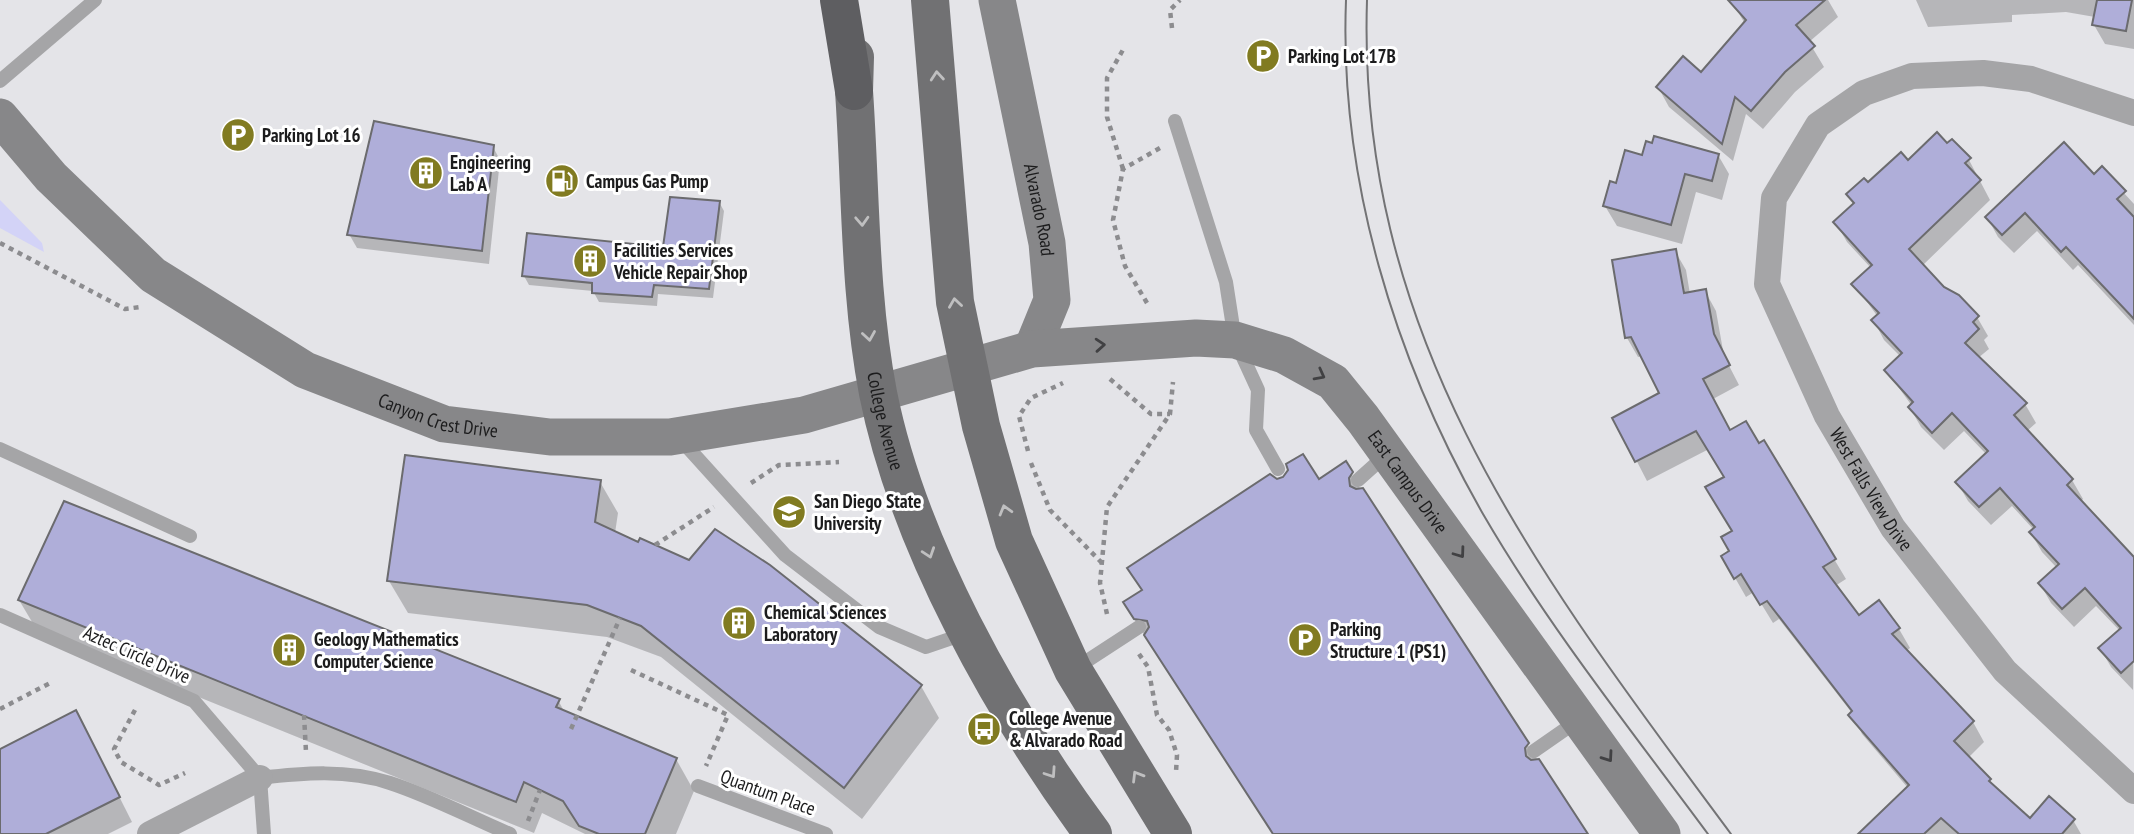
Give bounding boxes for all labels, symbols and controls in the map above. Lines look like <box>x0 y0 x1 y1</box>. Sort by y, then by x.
parking icon: Parking Lot 17B <box>1244 37 1282 75</box>
place label: Parking Lot 17B <box>1288 44 1396 68</box>
one-way arrow <box>930 71 945 82</box>
parking icon: Parking Lot 16 <box>219 116 257 154</box>
place label: Parking Lot 16 <box>262 123 361 147</box>
place label: Engineering Lab A <box>450 150 531 196</box>
building icon: Engineering Lab A <box>407 154 445 192</box>
street label: Alvarado Road <box>1019 161 1060 257</box>
fuel station icon: Campus Gas Pump <box>543 162 581 200</box>
place label: Campus Gas Pump <box>586 169 709 193</box>
one-way arrow <box>854 216 869 227</box>
place label: Facilities Services Vehicle Repair Shop <box>613 238 748 284</box>
building icon: Facilities Services Vehicle Repair Shop <box>571 242 609 280</box>
one-way arrow <box>948 297 963 309</box>
one-way arrow <box>861 331 876 342</box>
one-way arrow <box>1095 337 1106 352</box>
one-way arrow <box>1313 367 1325 380</box>
street label: College Avenue <box>862 370 909 473</box>
street label: Canyon Crest Drive <box>375 388 500 443</box>
street label: West Falls View Drive <box>1825 423 1918 556</box>
street label: East Campus Drive <box>1363 425 1453 538</box>
place label: San Diego State University <box>814 489 921 535</box>
school or university icon: San Diego State University <box>770 493 808 531</box>
one-way arrow <box>998 504 1013 516</box>
one-way arrow <box>1452 545 1465 557</box>
one-way arrow <box>921 546 935 558</box>
place label: Chemical Sciences Laboratory <box>764 600 887 646</box>
building icon: Chemical Sciences Laboratory <box>720 604 758 642</box>
place label: Parking Structure 1 (PS1) <box>1330 617 1446 663</box>
street label: Aztec Circle Drive <box>80 620 194 688</box>
parking icon: Parking Structure 1 (PS1) <box>1286 621 1324 659</box>
place label: Geology Mathematics Computer Science <box>314 627 459 673</box>
building icon: Geology Mathematics Computer Science <box>270 631 308 669</box>
place label: College Avenue & Alvarado Road <box>1009 706 1122 752</box>
bus stop icon: College Avenue & Alvarado Road <box>965 710 1003 748</box>
one-way arrow <box>1600 749 1612 762</box>
street label: Quantum Place <box>717 764 819 820</box>
one-way arrow <box>1043 765 1055 778</box>
one-way arrow <box>1132 770 1145 783</box>

